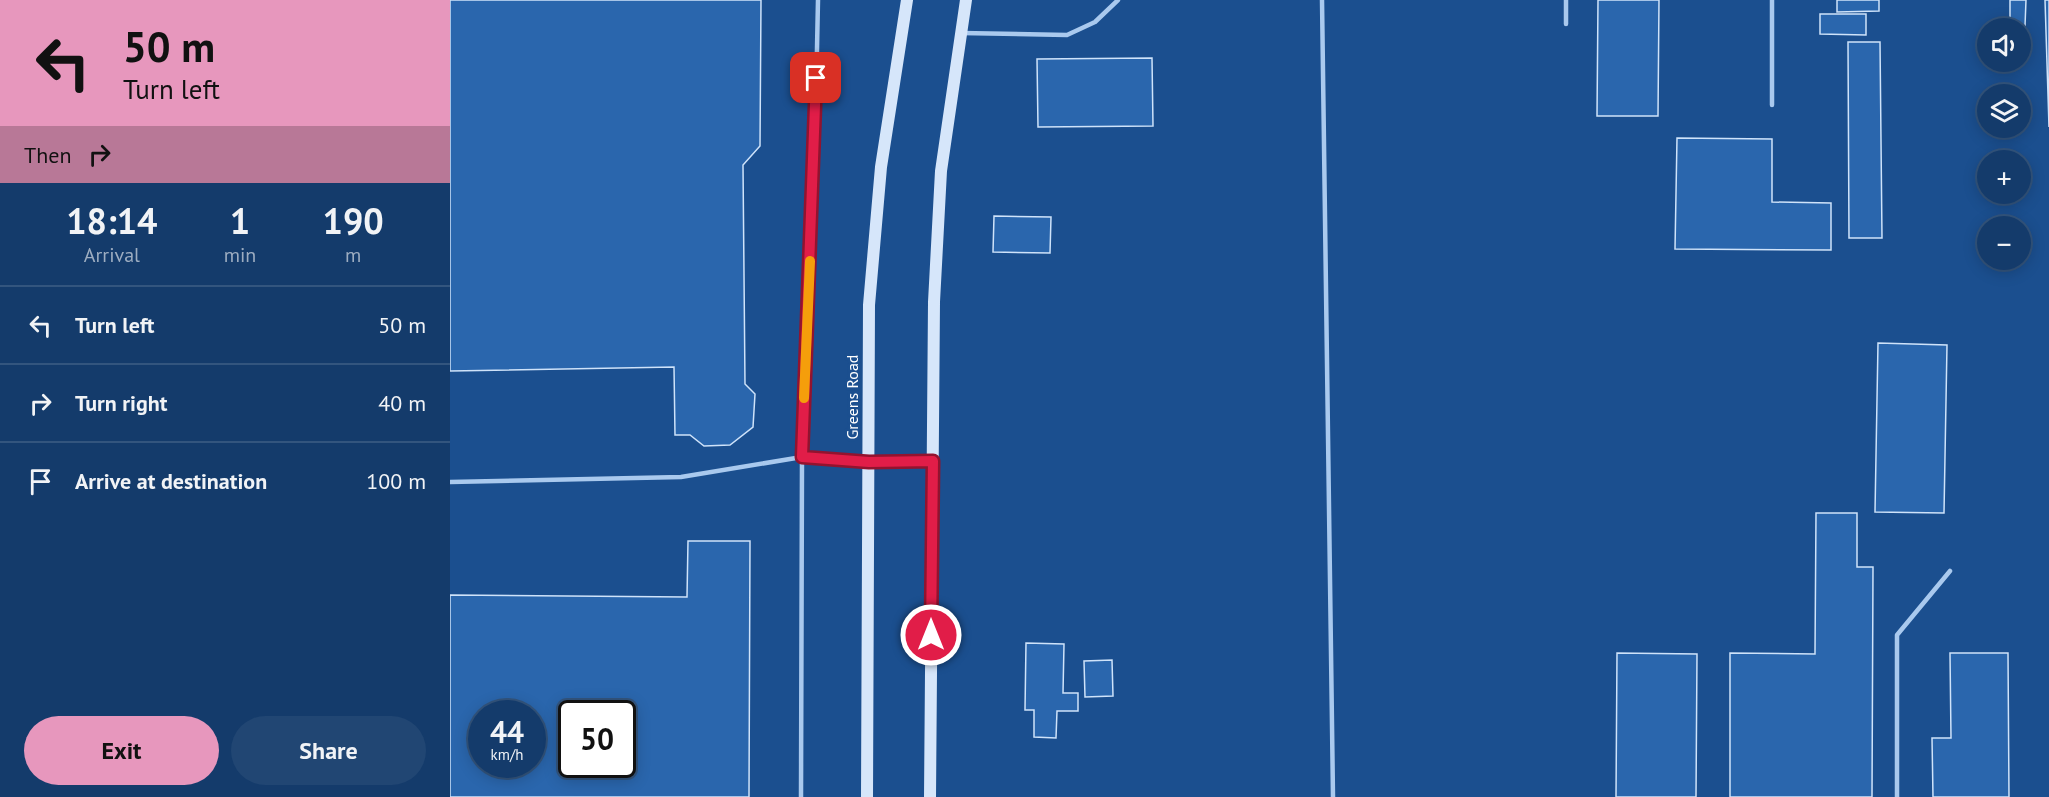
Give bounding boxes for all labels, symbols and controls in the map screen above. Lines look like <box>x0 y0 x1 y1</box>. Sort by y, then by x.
map controls <box>1977 18 2031 270</box>
button: sound <box>1977 18 2031 72</box>
text: 50 m <box>123 19 215 74</box>
icon: left <box>24 24 102 102</box>
pin <box>790 52 841 103</box>
icon: arrive <box>799 61 832 94</box>
text: Turn left <box>123 72 220 106</box>
button: layers <box>1977 84 2031 138</box>
icon: right <box>83 138 116 171</box>
text: Then <box>24 141 71 169</box>
button: + <box>1977 150 2031 204</box>
text: 18:14 <box>66 197 158 244</box>
text: 1 <box>230 197 250 244</box>
text: 190 <box>323 197 384 244</box>
button: − <box>1977 216 2031 270</box>
text: Arrival <box>84 242 140 268</box>
text: min <box>224 242 256 268</box>
text: m <box>345 242 361 268</box>
icon: left <box>24 309 57 342</box>
text: Turn left <box>75 311 155 339</box>
text: 50 m <box>378 311 426 339</box>
street label: Greens Road <box>842 355 862 439</box>
icon: right <box>24 387 57 420</box>
text: Turn right <box>75 389 167 417</box>
text: 40 m <box>378 389 426 417</box>
icon: arrive <box>24 465 57 498</box>
text: Arrive at destination <box>75 467 267 495</box>
text: 100 m <box>366 467 426 495</box>
position arrow <box>899 603 963 667</box>
speed limit sign: 50 <box>558 700 636 778</box>
text: 44 <box>490 712 524 751</box>
button: Exit <box>24 716 219 785</box>
button: Share <box>231 716 426 785</box>
text: km/h <box>491 745 523 764</box>

